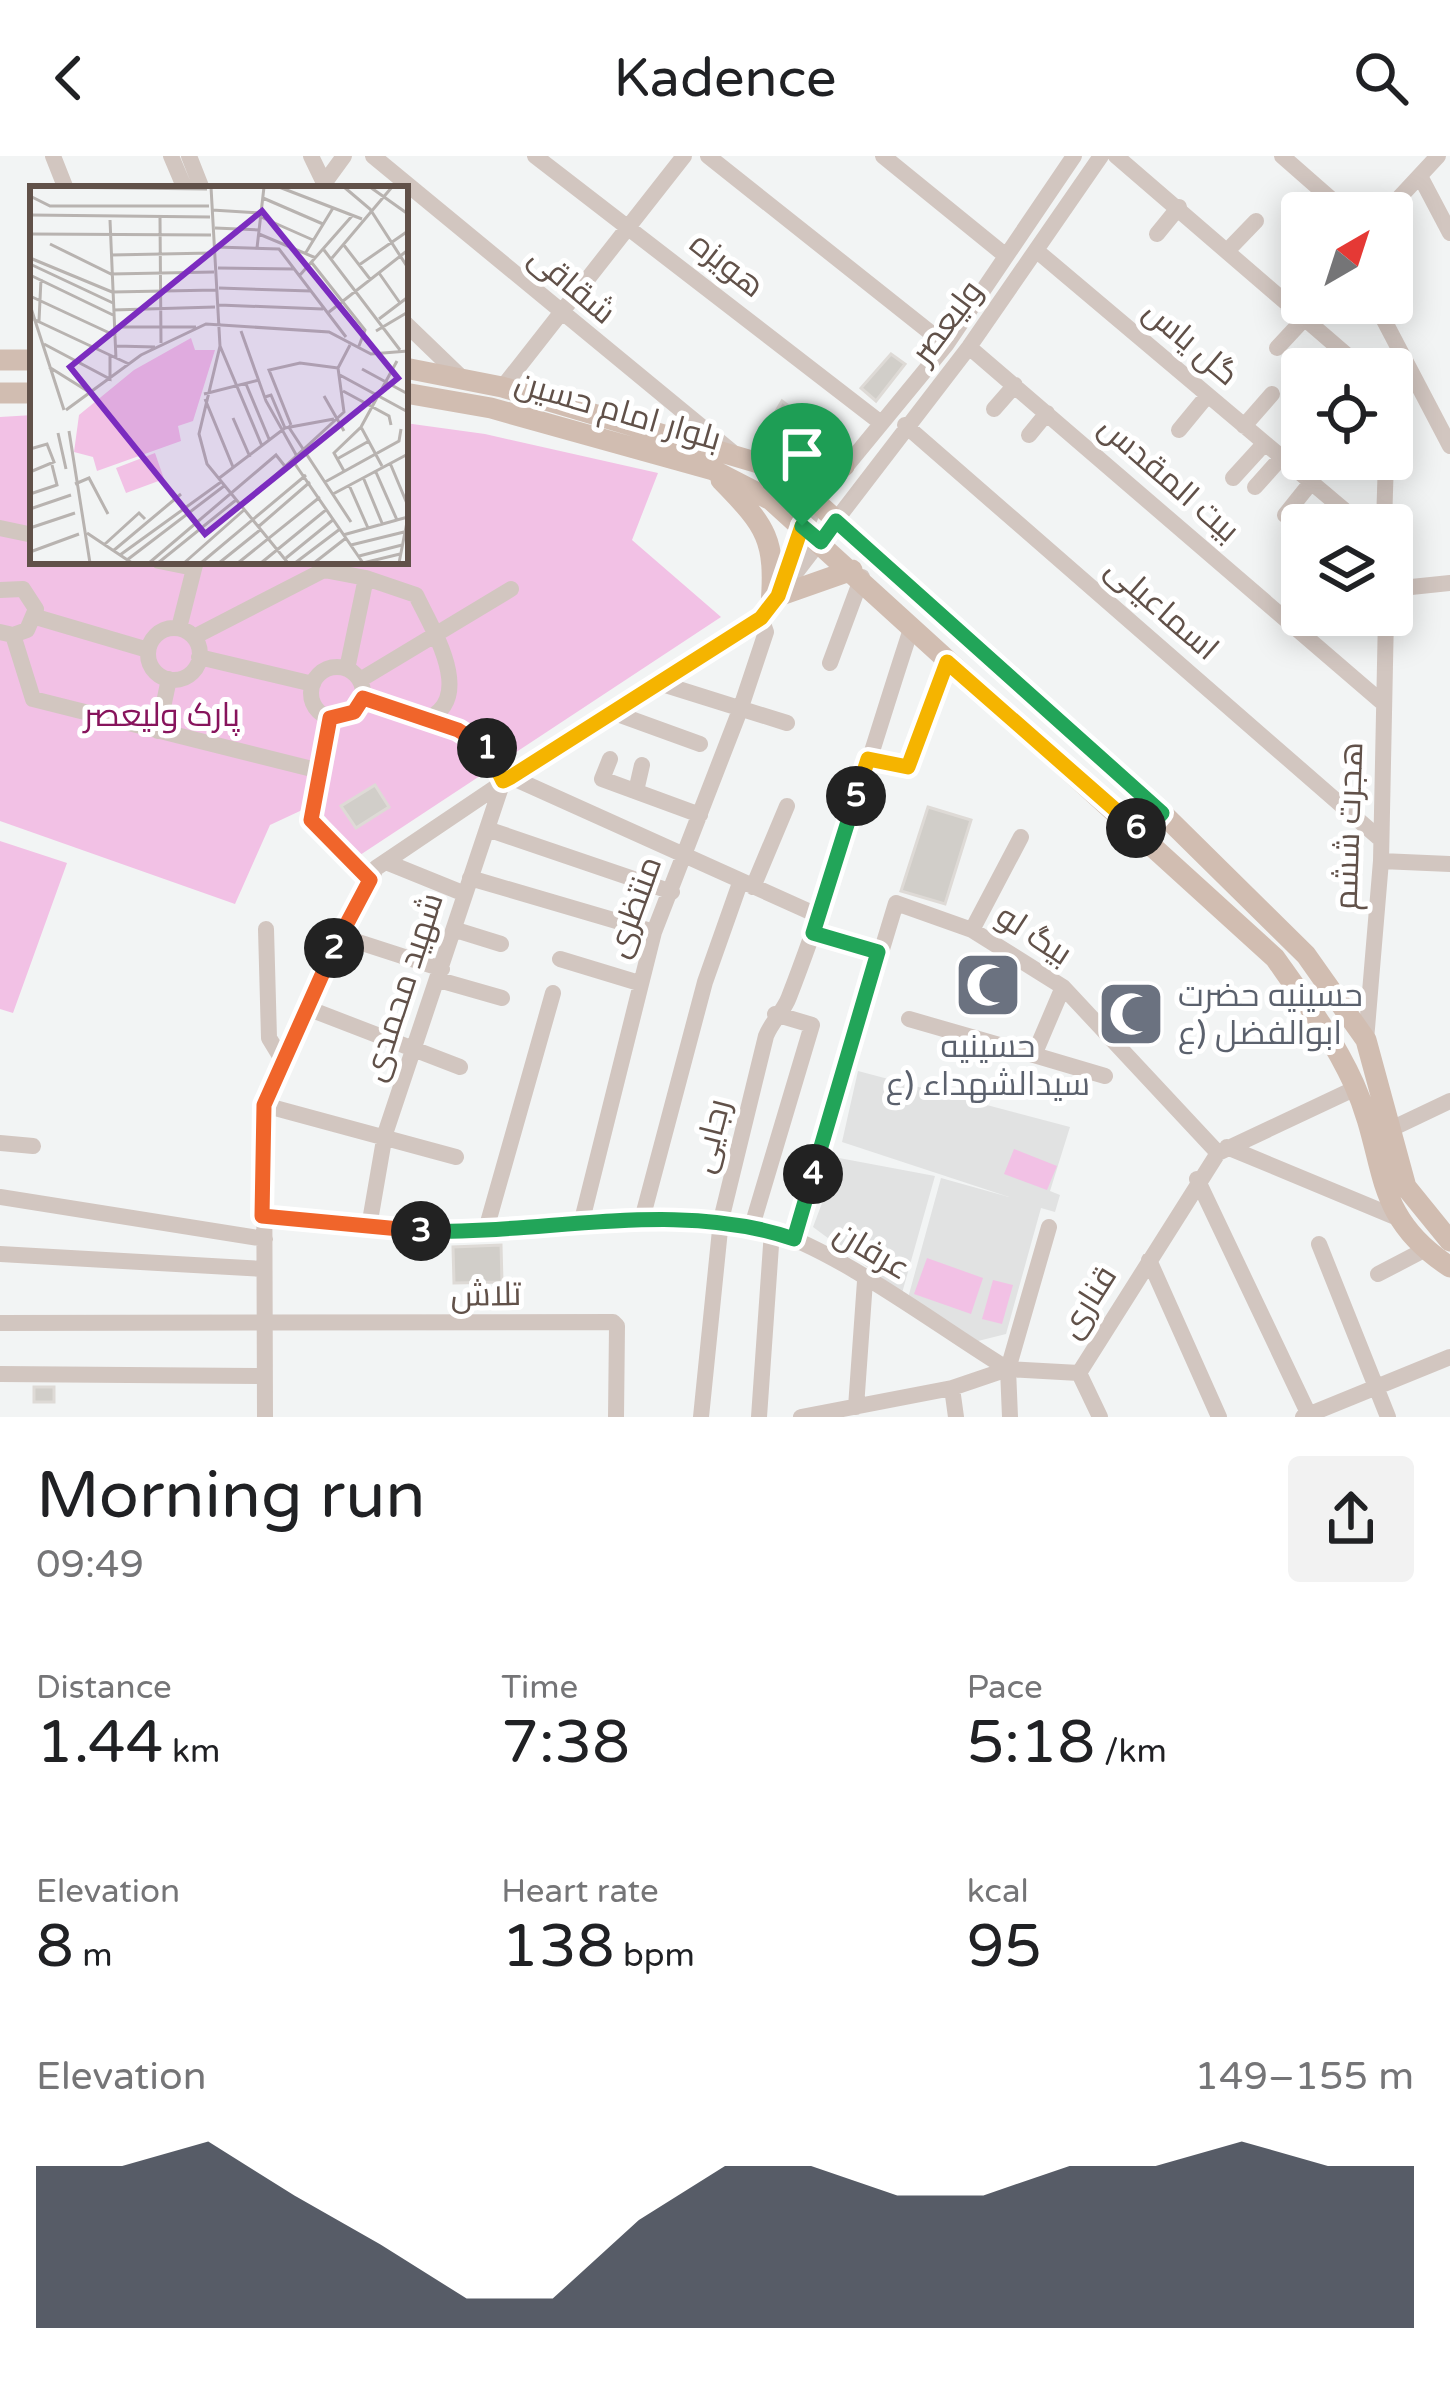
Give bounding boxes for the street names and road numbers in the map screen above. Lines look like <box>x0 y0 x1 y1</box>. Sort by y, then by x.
street label: هویزه <box>682 224 772 306</box>
street label: شقاقی <box>521 238 623 332</box>
street label: ولیعصر <box>902 272 991 373</box>
street label: گل یاس <box>1135 292 1247 394</box>
street label: بلوار امام حسین <box>510 363 726 461</box>
street label: بیت المقدس <box>1091 408 1247 550</box>
street label: اسماعیلی <box>1098 549 1226 669</box>
street label: هجرت ششم <box>1327 741 1373 911</box>
street label: منتظری <box>598 851 670 963</box>
street label: شهید محمدی <box>354 888 452 1086</box>
street label: بیگ لو <box>989 896 1079 974</box>
street label: رجایی <box>683 1095 739 1177</box>
street label: عرفان <box>827 1213 917 1289</box>
street label: قناری <box>1051 1259 1125 1345</box>
street label: تلاش <box>450 1275 522 1315</box>

